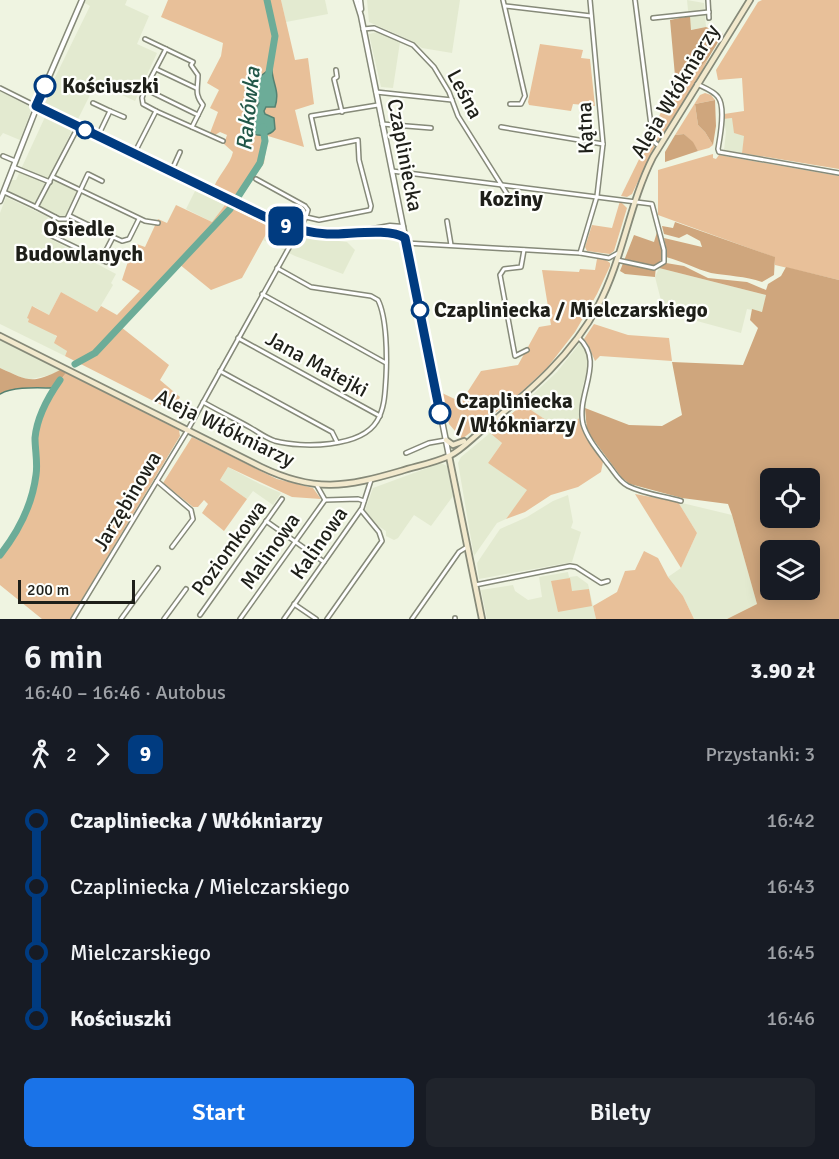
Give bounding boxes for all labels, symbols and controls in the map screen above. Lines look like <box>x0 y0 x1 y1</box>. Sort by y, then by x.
street label: Aleja Włókniarzy <box>625 19 725 163</box>
water label: Rakówka <box>230 65 266 152</box>
street label: Leśna <box>441 65 489 123</box>
place label: Kościuszki <box>62 73 159 99</box>
marker: Kościuszki <box>34 75 56 97</box>
street label: Czapliniecka <box>381 96 429 214</box>
street label: Kątna <box>571 101 599 155</box>
unlabelled marker <box>76 121 94 139</box>
district label: Koziny <box>479 185 543 212</box>
line badge: 9 <box>266 206 306 246</box>
text: 9 <box>280 213 292 239</box>
district label: Osiedle Budowlanych <box>15 215 143 267</box>
place label: Czapliniecka / Mielczarskiego <box>434 297 708 323</box>
marker: Czapliniecka / Mielczarskiego <box>411 301 429 319</box>
street label: Jana Matejki <box>261 325 373 403</box>
street label: Aleja Włókniarzy <box>151 383 299 473</box>
place label: Czapliniecka / Włókniarzy <box>456 388 576 438</box>
marker: Czapliniecka / Włókniarzy <box>429 402 451 424</box>
street label: Jarzębinowa <box>87 447 167 555</box>
map controls <box>760 468 820 600</box>
button: locate <box>760 468 820 528</box>
street label: Poziomkowa <box>186 495 272 601</box>
street label: Kalinowa <box>285 502 353 584</box>
street label: Malinowa <box>234 508 306 594</box>
button: layers <box>760 540 820 600</box>
scale bar <box>18 577 135 604</box>
text: 200 m <box>27 580 69 600</box>
text: 6 min <box>24 637 103 678</box>
text: 3.90 zł <box>750 657 815 684</box>
text: 16:40 – 16:46 · Autobus <box>24 680 226 705</box>
icon: walk <box>24 738 57 771</box>
icon: forward <box>86 738 119 771</box>
text: 9 <box>140 741 151 767</box>
text: 2 <box>66 742 77 767</box>
text: Przystanki: 3 <box>705 742 815 767</box>
text: Czapliniecka / Włókniarzy <box>70 807 322 834</box>
text: 16:42 <box>766 808 815 833</box>
text: Czapliniecka / Mielczarskiego <box>70 873 350 900</box>
text: 16:43 <box>766 874 815 899</box>
text: Mielczarskiego <box>70 939 211 966</box>
text: 16:45 <box>766 940 815 965</box>
text: Kościuszki <box>70 1005 172 1032</box>
text: 16:46 <box>766 1006 815 1031</box>
button: Start <box>24 1078 414 1147</box>
button: Bilety <box>426 1078 815 1147</box>

